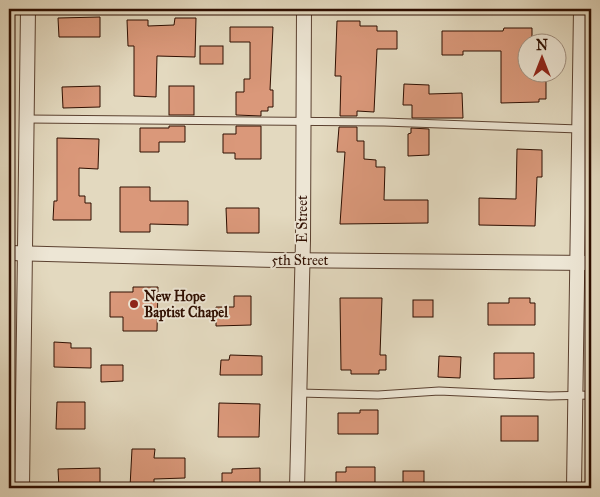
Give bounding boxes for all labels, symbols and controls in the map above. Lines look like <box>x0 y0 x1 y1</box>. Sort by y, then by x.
north arrow <box>518 32 568 82</box>
text: N <box>536 37 548 54</box>
street label: E Street <box>294 195 311 243</box>
street label: 5th Street <box>271 252 329 269</box>
place label: New Hope Baptist Chapel <box>144 288 229 322</box>
marker: New Hope Baptist Chapel <box>128 298 140 310</box>

